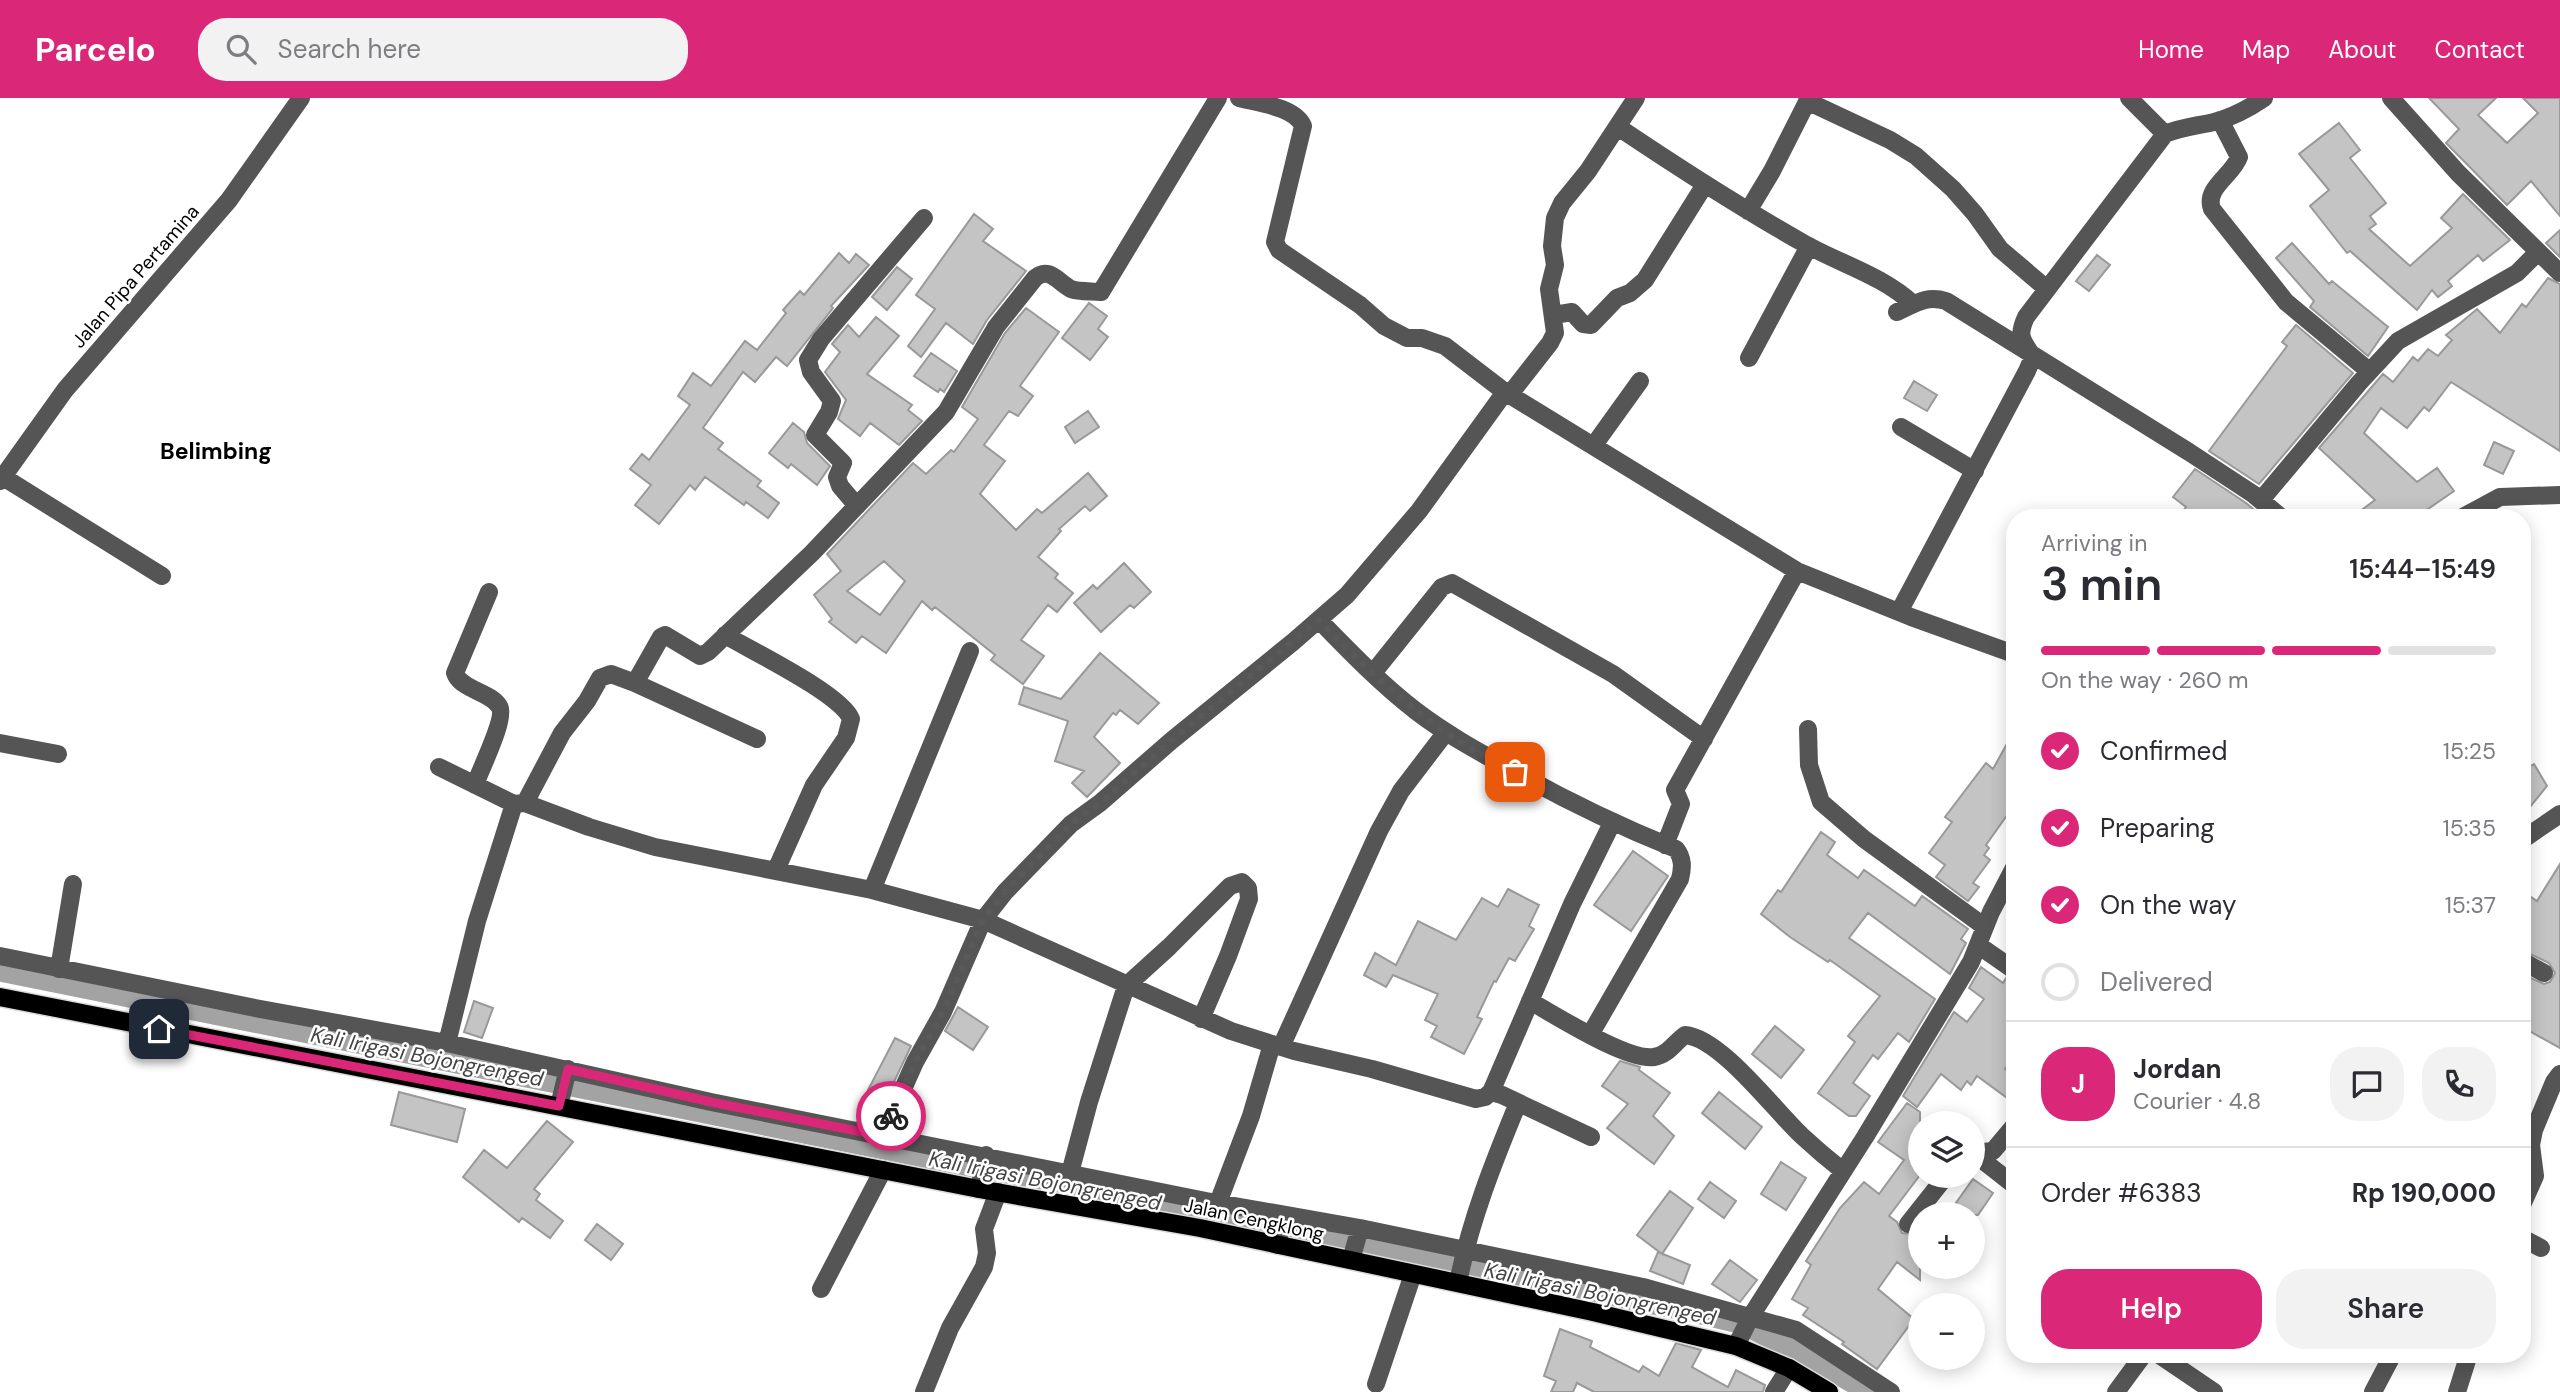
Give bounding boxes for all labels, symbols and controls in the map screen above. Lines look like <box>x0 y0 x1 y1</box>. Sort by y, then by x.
search box <box>198 18 688 81</box>
text: Parcelo <box>35 28 156 71</box>
icon: search <box>222 30 260 68</box>
text: Search here <box>278 32 421 66</box>
text: Home <box>2138 34 2204 65</box>
text: Map <box>2242 34 2290 65</box>
text: About <box>2328 34 2397 65</box>
text: Contact <box>2435 34 2525 65</box>
street label: Jalan Pipa Pertamina <box>66 199 205 353</box>
district label: Belimbing <box>160 436 272 466</box>
text: Arriving in <box>2041 528 2147 558</box>
text: 15:44–15:49 <box>2349 552 2496 586</box>
text: 3 min <box>2041 554 2162 614</box>
text: On the way · 260 m <box>2041 665 2248 695</box>
icon: check <box>2041 732 2079 770</box>
text: Confirmed <box>2100 734 2227 768</box>
text: 15:25 <box>2443 736 2496 766</box>
pin <box>1485 742 1545 802</box>
icon: bag <box>1496 753 1534 791</box>
icon: check <box>2041 809 2079 847</box>
text: Preparing <box>2100 811 2215 845</box>
text: 15:35 <box>2443 813 2496 843</box>
icon: check <box>2041 886 2079 924</box>
text: On the way <box>2100 888 2236 922</box>
text: 15:37 <box>2445 890 2496 920</box>
text: Delivered <box>2100 965 2213 999</box>
pin <box>129 999 189 1059</box>
icon: home <box>140 1010 178 1048</box>
water label: Kali Irigasi Bojongrenged <box>308 1021 547 1093</box>
button: chat <box>2330 1047 2404 1121</box>
button: phone <box>2422 1047 2496 1121</box>
text: Jordan <box>2133 1052 2222 1086</box>
text: J <box>2071 1067 2085 1101</box>
courier <box>856 1081 926 1151</box>
text: Courier · 4.8 <box>2133 1086 2261 1116</box>
icon: bike <box>872 1097 910 1135</box>
map controls <box>1908 1111 1985 1370</box>
button: layers <box>1908 1111 1985 1188</box>
water label: Kali Irigasi Bojongrenged <box>926 1145 1165 1217</box>
text: Order #6383 <box>2041 1176 2202 1210</box>
text: Rp 190,000 <box>2352 1176 2496 1210</box>
street label: Jalan Cengklong <box>1181 1192 1327 1247</box>
button: + <box>1908 1202 1985 1279</box>
water label: Kali Irigasi Bojongrenged <box>1482 1256 1719 1332</box>
button: Help <box>2041 1269 2262 1349</box>
button: Share <box>2276 1269 2496 1349</box>
button: − <box>1908 1293 1985 1370</box>

